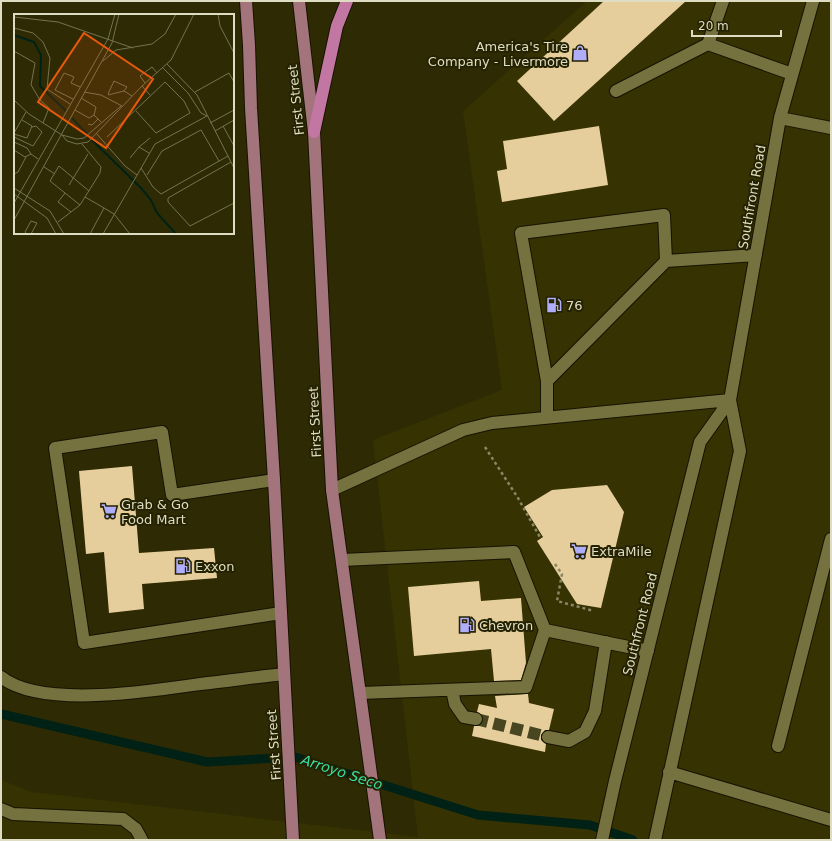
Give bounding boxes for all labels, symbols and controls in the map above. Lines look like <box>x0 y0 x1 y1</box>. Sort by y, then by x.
scale bar <box>692 12 781 38</box>
inset map <box>14 14 234 234</box>
text: 20 m <box>698 19 729 33</box>
place label: America's Tire Company - Livermore <box>428 39 568 69</box>
shop icon: America's Tire Company - Livermore <box>571 44 589 62</box>
street label: First Street <box>285 64 307 136</box>
street label: Southfront Road <box>735 144 769 250</box>
fuel station icon: 76 <box>545 296 563 314</box>
place label: 76 <box>566 298 583 313</box>
street label: First Street <box>306 386 324 458</box>
place label: Grab & Go Food Mart <box>121 497 189 527</box>
supermarket icon: Grab & Go Food Mart <box>100 502 118 520</box>
supermarket icon: ExtraMile <box>570 542 588 560</box>
place label: ExtraMile <box>591 544 652 559</box>
fuel station icon: Exxon <box>174 557 192 575</box>
place label: Exxon <box>195 559 234 574</box>
street label: Southfront Road <box>620 571 660 677</box>
fuel station icon: Chevron <box>458 616 476 634</box>
place label: Chevron <box>479 618 533 633</box>
street label: First Street <box>264 709 284 781</box>
water label: Arroyo Seco <box>298 751 385 793</box>

